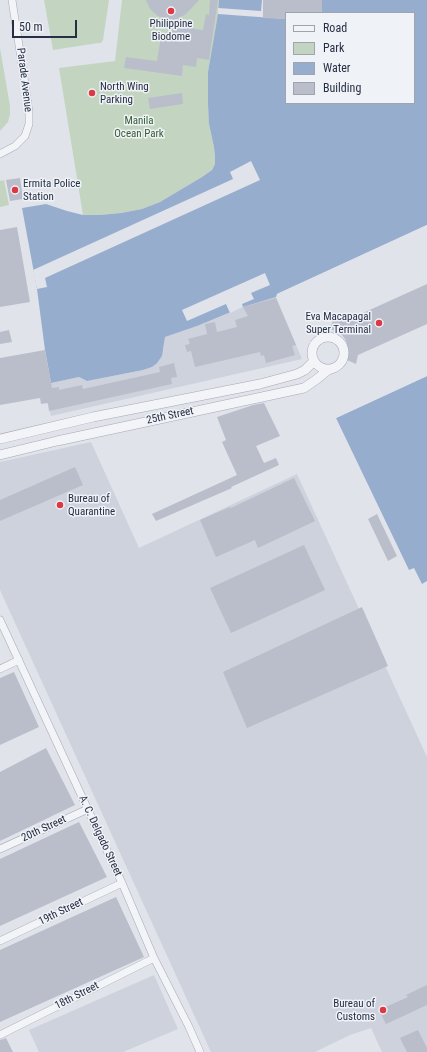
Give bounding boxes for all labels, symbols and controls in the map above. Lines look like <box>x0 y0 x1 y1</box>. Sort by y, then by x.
marker: Philippine Biodome <box>166 6 176 16</box>
scale bar <box>14 12 79 38</box>
legend <box>285 12 415 104</box>
place label: Philippine Biodome <box>150 17 192 43</box>
text: 50 m <box>19 20 43 34</box>
text: Road <box>323 21 347 35</box>
text: Park <box>323 41 344 55</box>
street label: Parade Avenue <box>14 47 34 113</box>
text: Water <box>323 61 351 75</box>
place label: North Wing Parking <box>100 80 149 106</box>
text: Building <box>323 81 361 95</box>
marker: North Wing Parking <box>87 88 97 98</box>
park label: Manila Ocean Park <box>114 114 164 140</box>
place label: Ermita Police Station <box>23 177 81 203</box>
marker: Ermita Police Station <box>10 185 20 195</box>
place label: Eva Macapagal Super Terminal <box>305 310 371 336</box>
marker: Eva Macapagal Super Terminal <box>374 318 384 328</box>
street label: 25th Street <box>145 405 195 427</box>
place label: Bureau of Quarantine <box>68 492 115 518</box>
marker: Bureau of Quarantine <box>55 500 65 510</box>
street label: A. C. Delgado Street <box>76 794 124 878</box>
street label: 20th Street <box>20 813 68 845</box>
street label: 19th Street <box>37 896 85 928</box>
street label: 18th Street <box>53 979 101 1013</box>
place label: Bureau of Customs <box>333 997 375 1023</box>
marker: Bureau of Customs <box>378 1005 388 1015</box>

